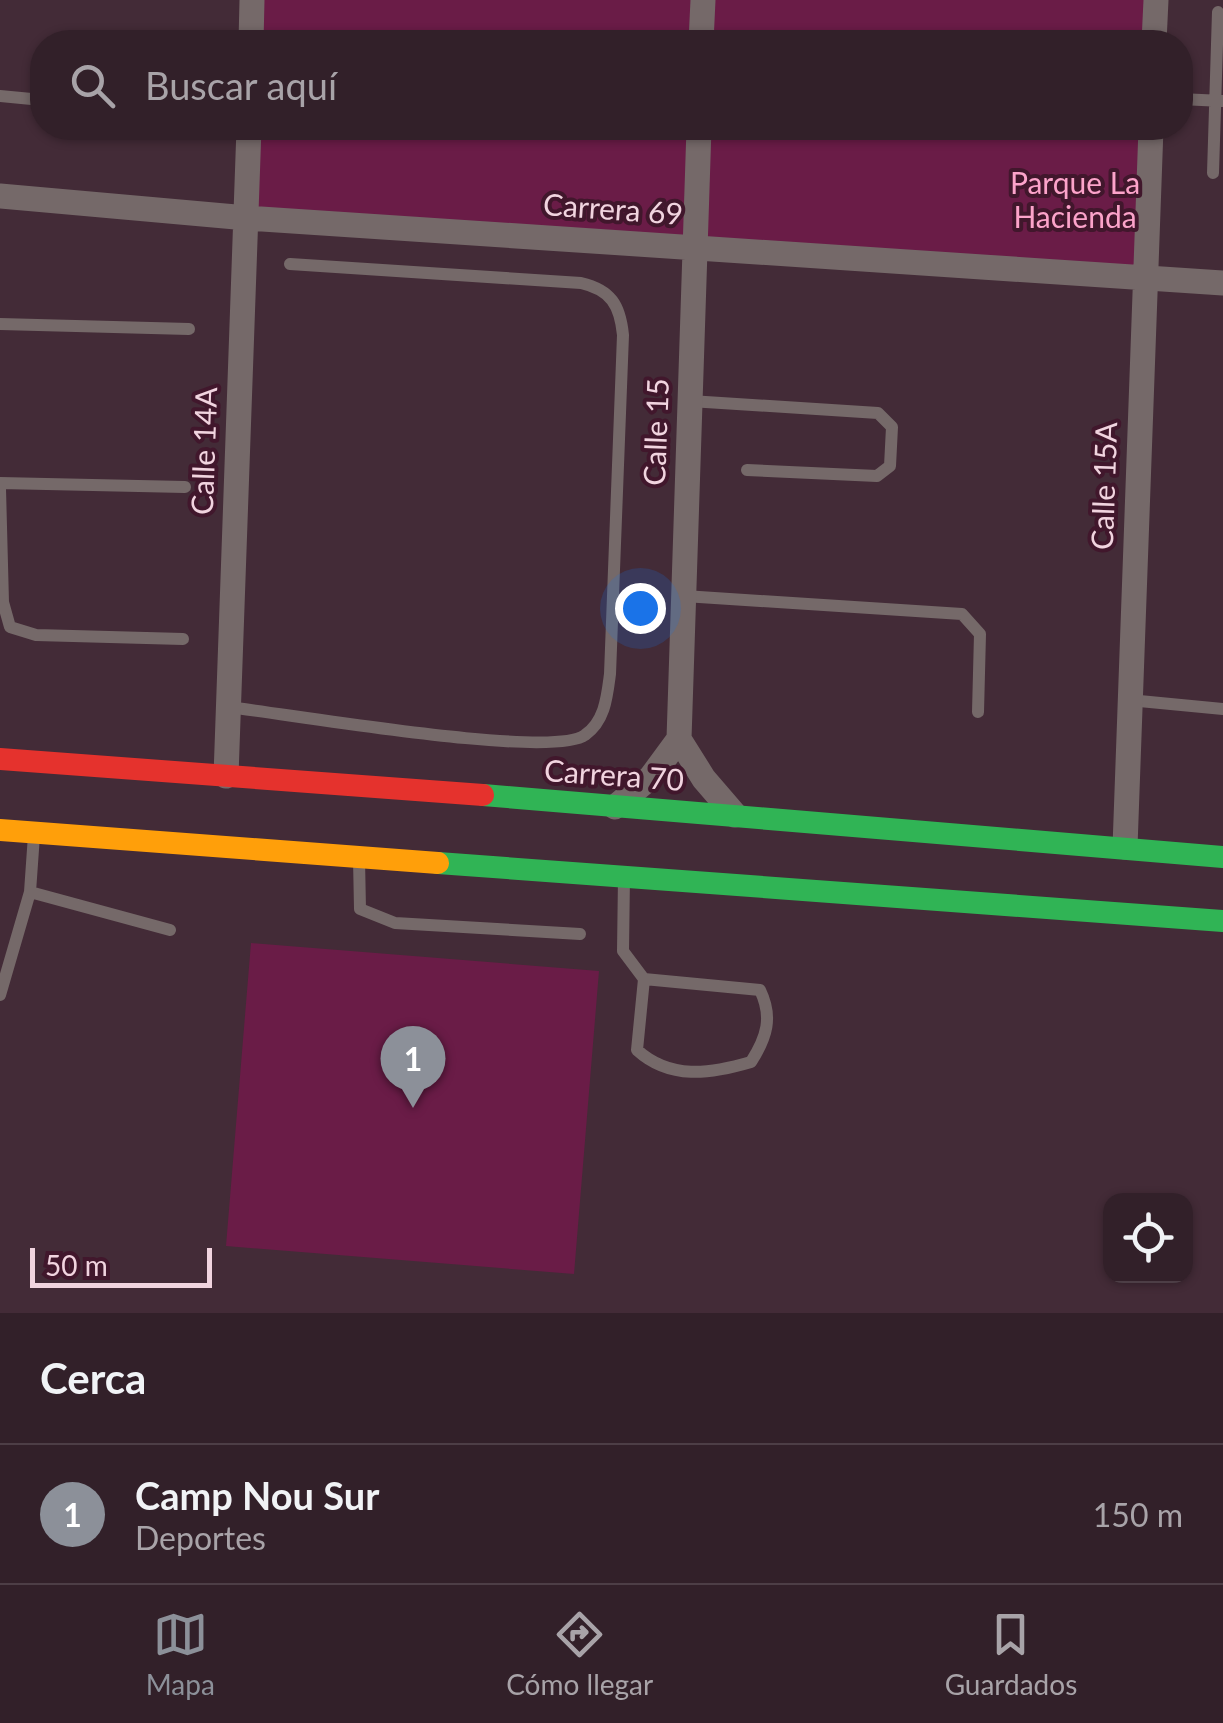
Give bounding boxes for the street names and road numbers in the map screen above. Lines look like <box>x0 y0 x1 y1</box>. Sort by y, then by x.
street label: Carrera 69 <box>542 185 684 231</box>
street label: Calle 15 <box>635 378 675 486</box>
street label: Calle 14A <box>183 386 223 515</box>
street label: Calle 15A <box>1083 421 1123 550</box>
street label: Carrera 70 <box>543 751 685 797</box>

